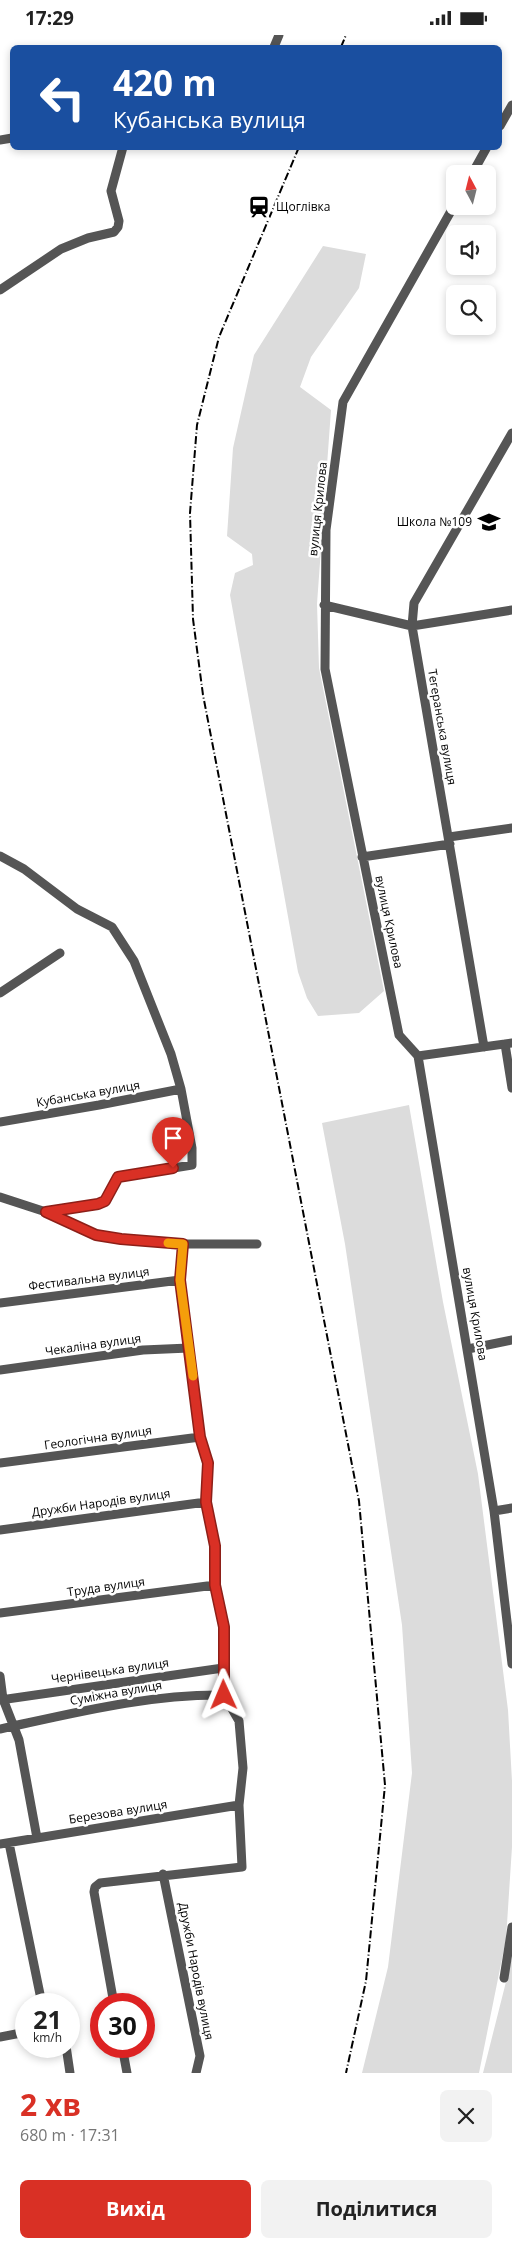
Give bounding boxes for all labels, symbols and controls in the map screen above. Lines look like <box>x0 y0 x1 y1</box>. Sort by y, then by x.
text: 17:29 <box>25 5 74 31</box>
text: 420 m <box>113 59 217 106</box>
icon: left <box>30 65 95 130</box>
text: Кубанська вулиця <box>113 104 306 134</box>
north arrow <box>446 165 496 215</box>
map controls <box>446 165 496 335</box>
station icon: Щоглівка <box>246 194 272 220</box>
place label: Щоглівка <box>276 198 331 215</box>
button: sound <box>446 225 496 275</box>
button: search <box>446 285 496 335</box>
street label: вулиця Крилова <box>304 461 331 557</box>
school or university icon: Школа №109 <box>476 509 502 535</box>
place label: Школа №109 <box>397 513 472 530</box>
street label: Тегеранська вулиця <box>424 668 461 786</box>
street label: вулиця Крилова <box>371 874 408 970</box>
street label: Кубанська вулиця <box>35 1076 141 1111</box>
pin <box>152 1117 194 1168</box>
icon: arrive <box>159 1124 187 1152</box>
street label: Фестивальна вулиця <box>27 1263 150 1294</box>
street label: вулиця Крилова <box>459 1266 492 1362</box>
street label: Чекаліна вулиця <box>44 1329 142 1360</box>
street label: Геологічна вулиця <box>43 1422 153 1453</box>
street label: Дружби Народів вулиця <box>31 1484 171 1521</box>
street label: Труда вулиця <box>66 1573 146 1600</box>
street label: Чернівецька вулиця <box>50 1654 170 1687</box>
position arrow <box>197 1668 249 1720</box>
street label: Суміжна вулиця <box>69 1676 163 1709</box>
street label: Березова вулиця <box>67 1795 168 1828</box>
street label: Дружби Народів вулиця <box>175 1901 218 2041</box>
speed limit sign: 30 <box>90 1993 155 2058</box>
text: 21 <box>33 2002 62 2036</box>
text: km/h <box>33 2029 62 2046</box>
text: 2 хв <box>20 2084 81 2125</box>
button: close <box>440 2090 492 2142</box>
text: 680 m · 17:31 <box>20 2124 120 2146</box>
button: Вихід <box>20 2180 251 2238</box>
button: Поділитися <box>261 2180 492 2238</box>

